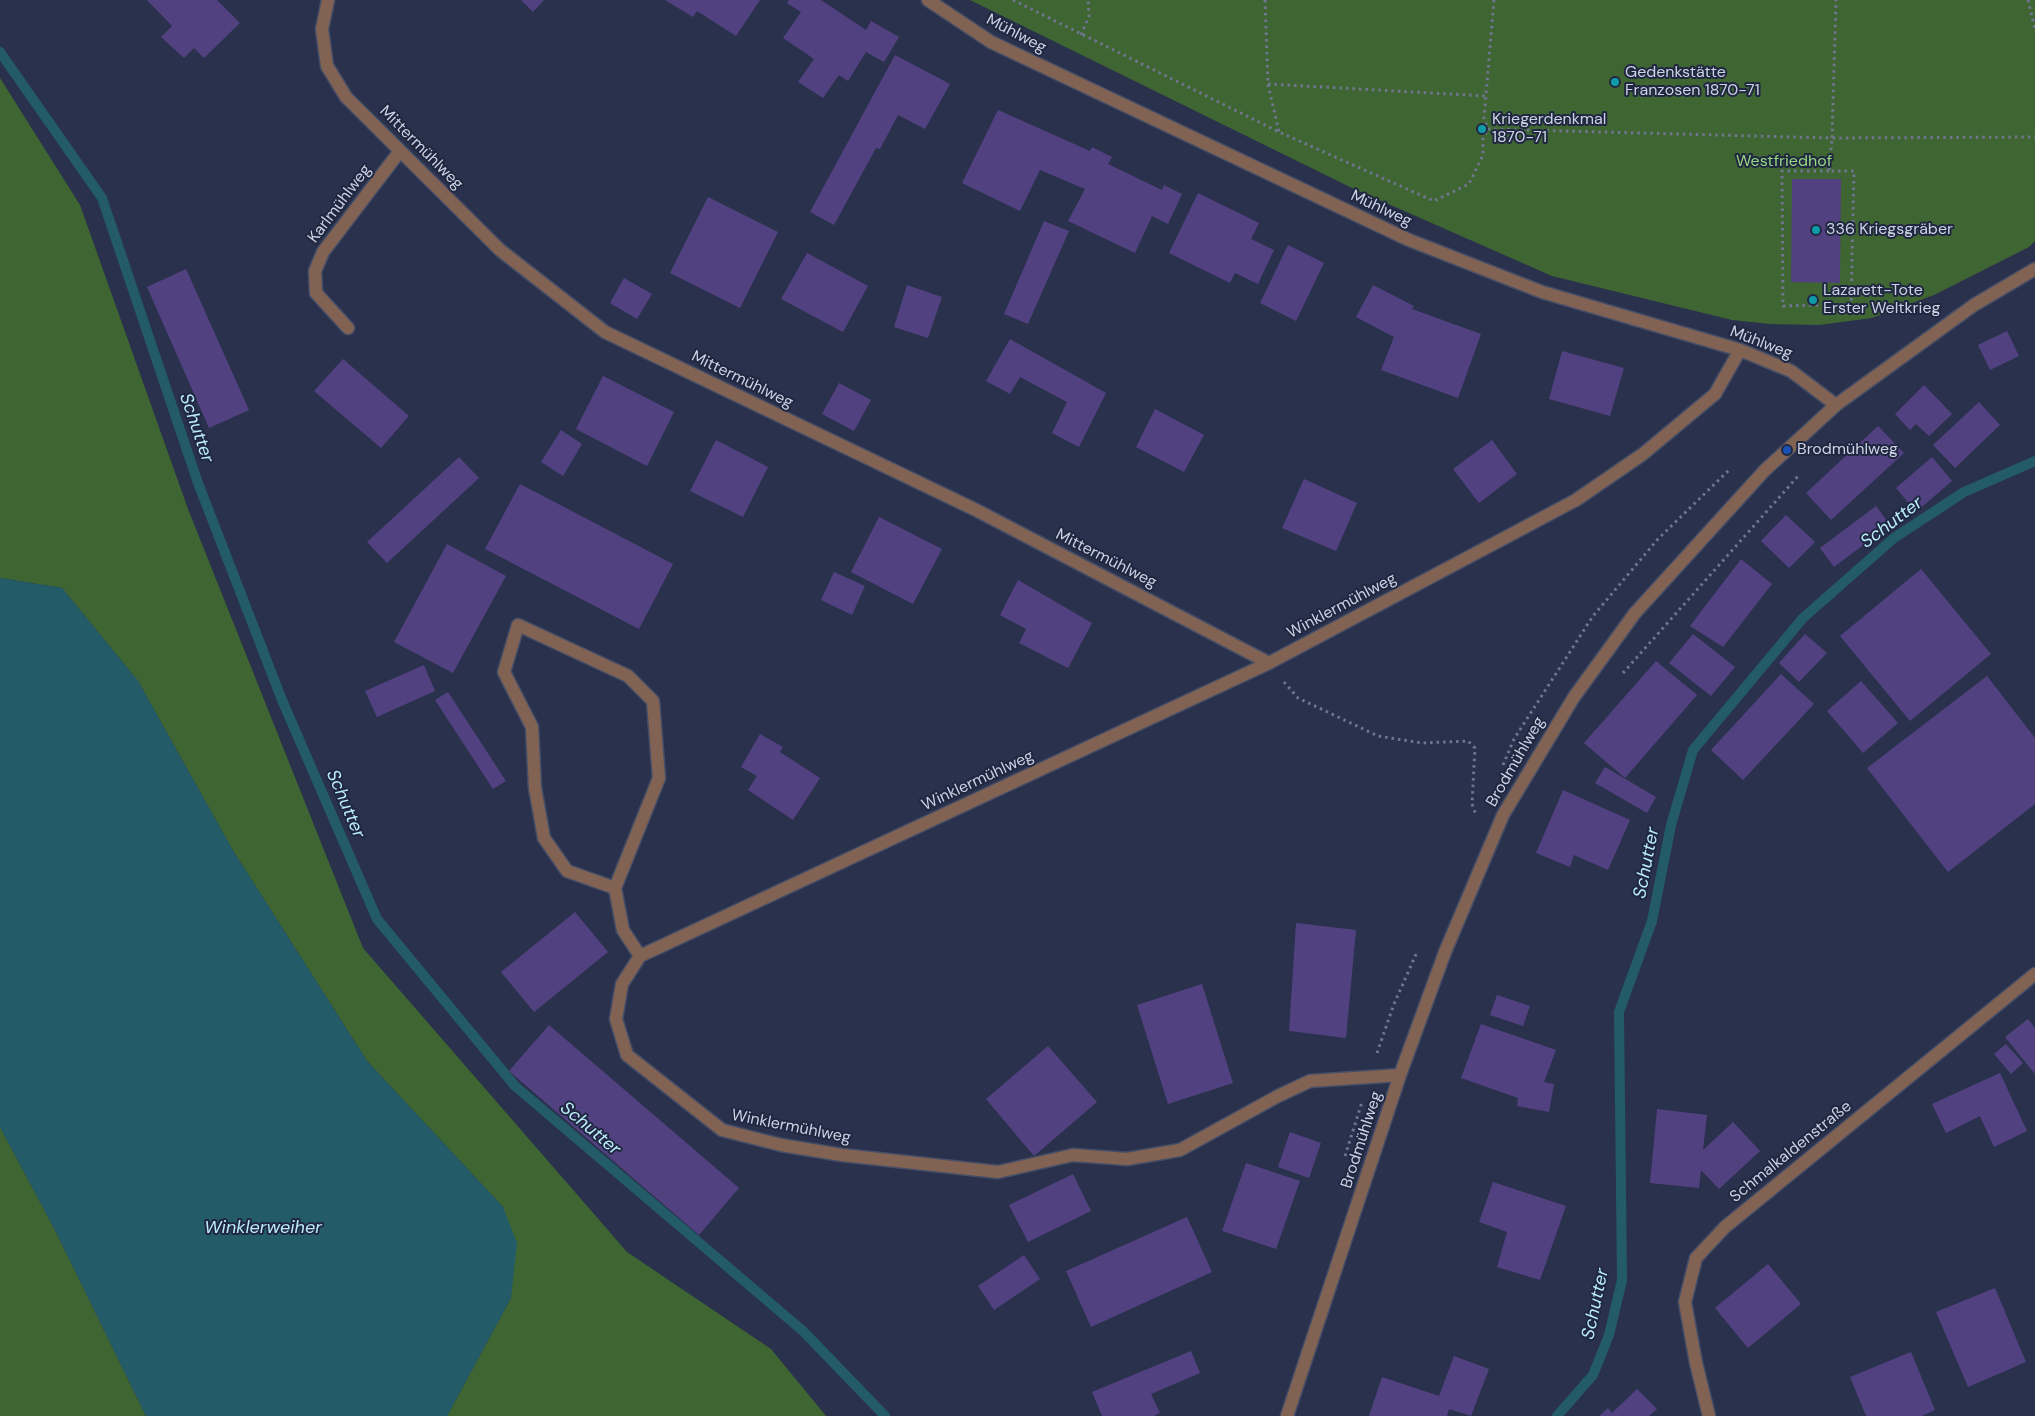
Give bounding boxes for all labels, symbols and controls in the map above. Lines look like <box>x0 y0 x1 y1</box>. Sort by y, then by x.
street label: Mühlweg <box>983 10 1049 58</box>
place label: Gedenkstätte Franzosen 1870-71 <box>1625 63 1760 101</box>
marker: Gedenkstätte Franzosen 1870-71 <box>1609 76 1621 88</box>
street label: Mittermühlweg <box>375 102 467 194</box>
place label: Kriegerdenkmal 1870-71 <box>1492 110 1606 148</box>
marker: Kriegerdenkmal 1870-71 <box>1476 123 1488 135</box>
park label: Westfriedhof <box>1736 152 1832 172</box>
street label: Karlmühlweg <box>304 161 376 247</box>
street label: Mühlweg <box>1347 187 1415 231</box>
place label: 336 Kriegsgräber <box>1826 220 1953 240</box>
marker: 336 Kriegsgräber <box>1810 224 1822 236</box>
place label: Lazarett-Tote Erster Weltkrieg <box>1823 281 1940 319</box>
marker: Lazarett-Tote Erster Weltkrieg <box>1807 294 1819 306</box>
street label: Mühlweg <box>1727 322 1795 364</box>
street label: Mittermühlweg <box>688 347 796 413</box>
water label: Schutter <box>174 390 218 466</box>
place label: Brodmühlweg <box>1797 440 1898 460</box>
marker: Brodmühlweg <box>1781 444 1793 456</box>
water label: Schutter <box>1857 493 1927 553</box>
street label: Mittermühlweg <box>1052 525 1160 593</box>
street label: Winklermühlweg <box>1284 569 1400 643</box>
street label: Brodmühlweg <box>1482 714 1550 810</box>
street label: Winklermühlweg <box>919 747 1037 815</box>
water label: Schutter <box>321 767 369 841</box>
water label: Schutter <box>1630 826 1664 900</box>
street label: Brodmühlweg <box>1337 1089 1387 1191</box>
street label: Schmalkaldenstraße <box>1726 1097 1856 1207</box>
water label: Schutter <box>555 1098 625 1160</box>
street label: Winklermühlweg <box>730 1106 852 1148</box>
water label: Winklerweiher <box>204 1217 322 1239</box>
water label: Schutter <box>1578 1266 1614 1342</box>

